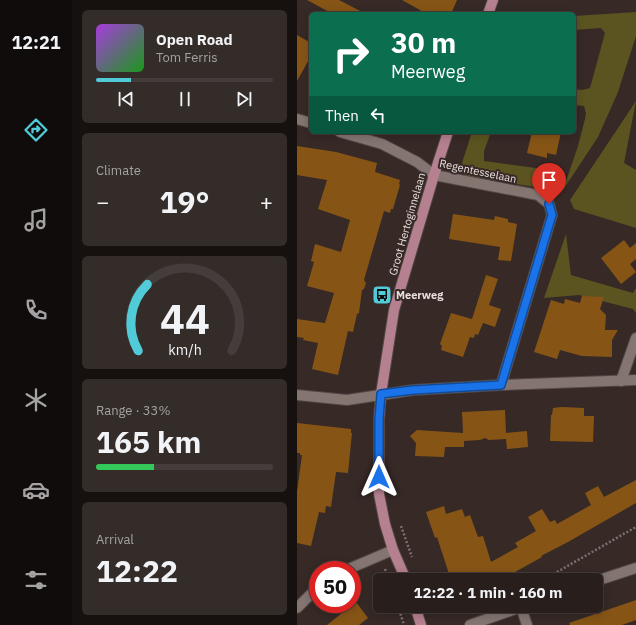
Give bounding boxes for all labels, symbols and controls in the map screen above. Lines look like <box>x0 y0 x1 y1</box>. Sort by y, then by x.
text: 30 m <box>391 24 456 61</box>
icon: right <box>325 28 377 80</box>
text: Open Road <box>156 30 233 49</box>
text: 12:21 <box>11 31 61 54</box>
text: Tom Ferris <box>156 49 218 66</box>
text: Meerweg <box>391 60 465 83</box>
icon: previous <box>115 88 137 110</box>
icon: pause <box>174 88 196 110</box>
icon: next <box>233 88 255 110</box>
icon: left <box>367 104 389 126</box>
text: Then <box>325 106 359 125</box>
icon: directions <box>22 116 50 144</box>
street label: Regentesselaan <box>438 156 518 186</box>
text: Climate <box>96 162 141 179</box>
pin <box>532 163 566 204</box>
icon: arrive <box>538 169 560 191</box>
street label: Groot Hertoginnelaan <box>386 171 428 277</box>
text: 19° <box>159 182 210 221</box>
text: − <box>96 187 109 216</box>
text: + <box>260 187 273 216</box>
icon: music <box>22 206 50 234</box>
bus stop icon: Meerweg <box>371 284 393 306</box>
place label: Meerweg <box>396 288 444 302</box>
text: 44 <box>160 290 209 344</box>
icon: phone <box>22 296 50 324</box>
text: km/h <box>168 339 201 358</box>
icon: climate <box>22 386 50 414</box>
text: Range · 33% <box>96 402 170 419</box>
text: 165 km <box>96 422 201 461</box>
position arrow <box>358 456 400 498</box>
icon: car <box>22 476 50 504</box>
text: Arrival <box>96 531 134 548</box>
text: 12:22 <box>96 551 178 590</box>
speed limit sign: 50 <box>309 561 361 613</box>
icon: filters <box>22 566 50 594</box>
text: 12:22 · 1 min · 160 m <box>414 583 562 602</box>

